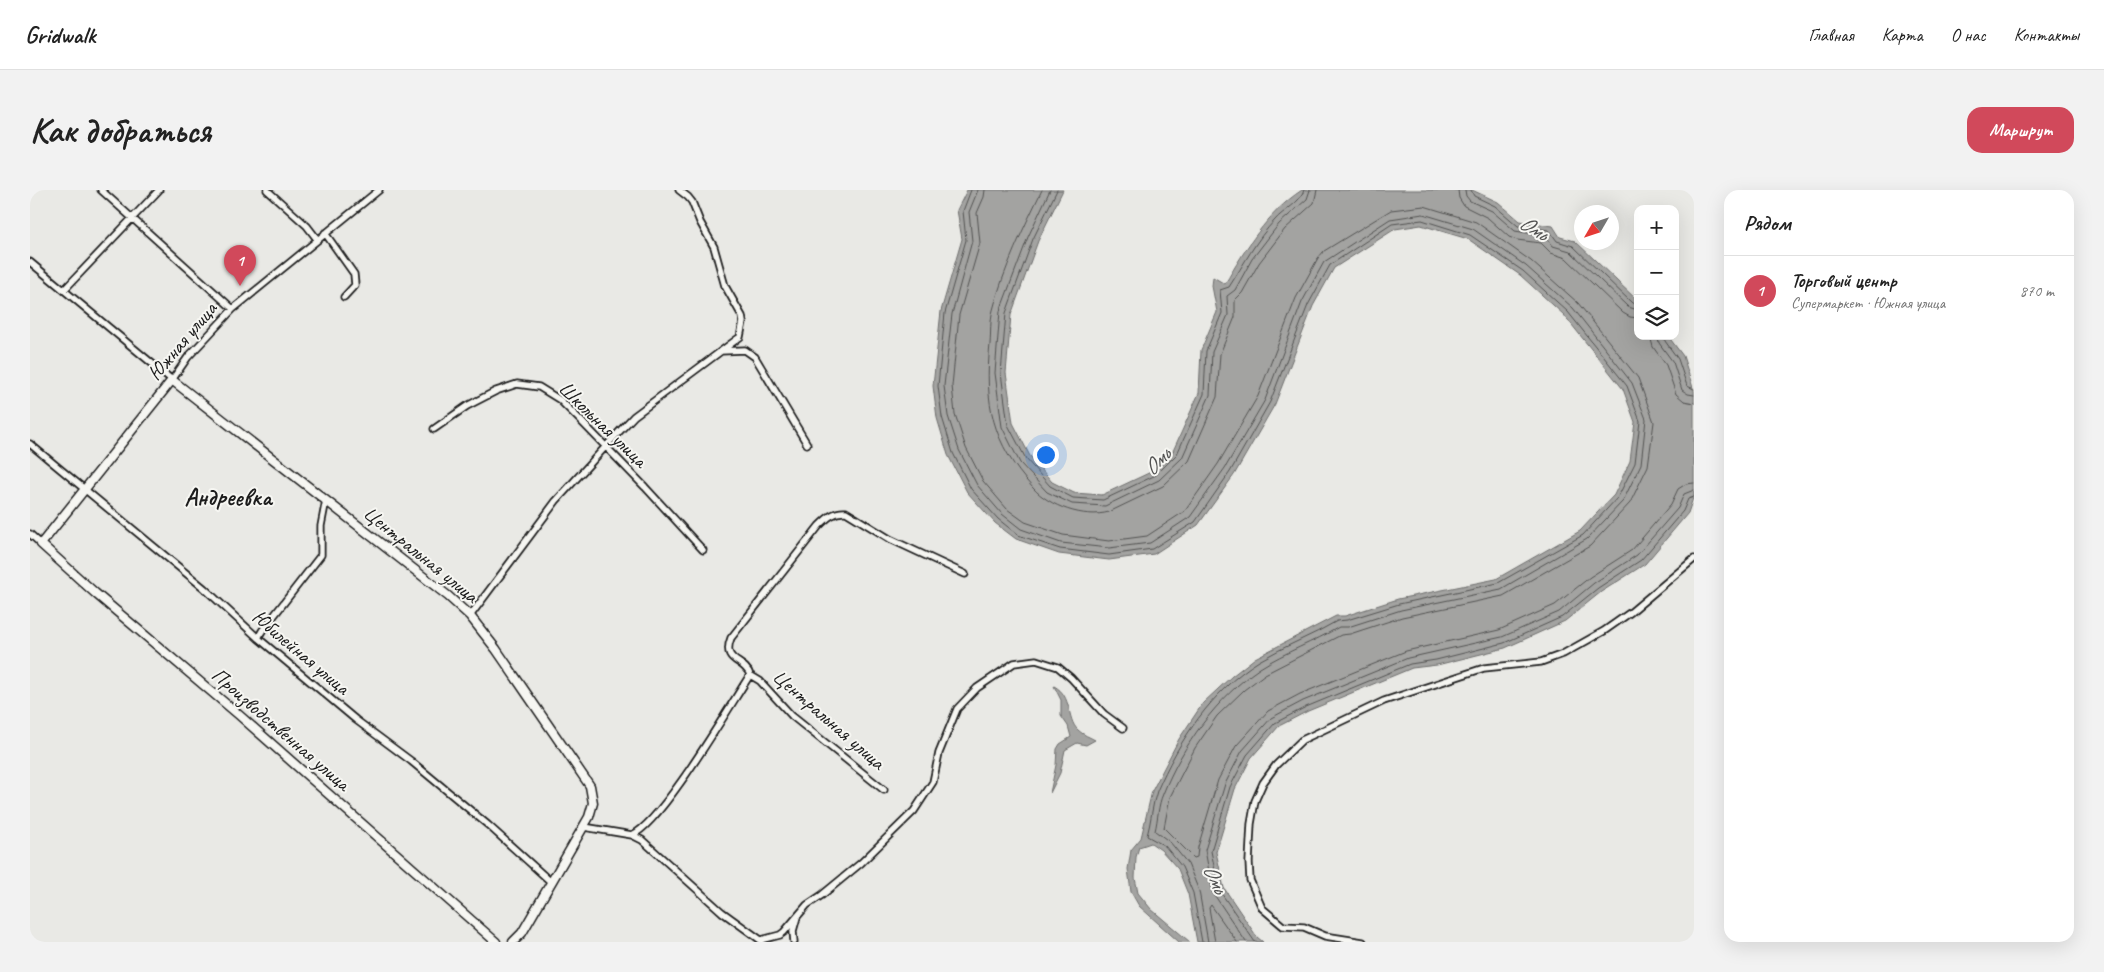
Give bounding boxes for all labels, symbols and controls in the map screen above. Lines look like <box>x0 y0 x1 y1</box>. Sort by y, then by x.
text: Gridwalk <box>25 20 95 50</box>
text: Главная <box>1809 24 1854 46</box>
text: Карта <box>1882 24 1923 46</box>
text: О нас <box>1951 24 1986 46</box>
text: Контакты <box>2014 24 2079 46</box>
button: Маршрут <box>1967 107 2074 153</box>
text: Как добраться <box>30 108 211 153</box>
north arrow <box>1574 205 1619 250</box>
map controls <box>1634 205 1679 340</box>
button: + <box>1634 205 1679 250</box>
water label: Омь <box>1514 209 1555 249</box>
text: Рядом <box>1744 210 1791 236</box>
pin: 1 <box>224 245 256 286</box>
button: − <box>1634 250 1679 295</box>
text: Торговый центр <box>1791 269 1897 293</box>
text: 1 <box>1756 281 1764 301</box>
text: 870 m <box>2020 281 2054 301</box>
text: Супермаркет · Южная улица <box>1791 293 1945 313</box>
street label: Южная улица <box>142 295 223 386</box>
button: layers <box>1634 295 1679 340</box>
street label: Школьная улица <box>553 375 655 474</box>
water label: Омь <box>1137 440 1179 482</box>
your location <box>1033 442 1059 468</box>
district label: Андреевка <box>184 482 274 512</box>
street label: Центральная улица <box>358 500 485 610</box>
street label: Юбилейная улица <box>247 604 356 701</box>
street label: Производственная улица <box>206 662 357 798</box>
street label: Центральная улица <box>767 663 892 776</box>
water label: Омь <box>1196 860 1235 900</box>

